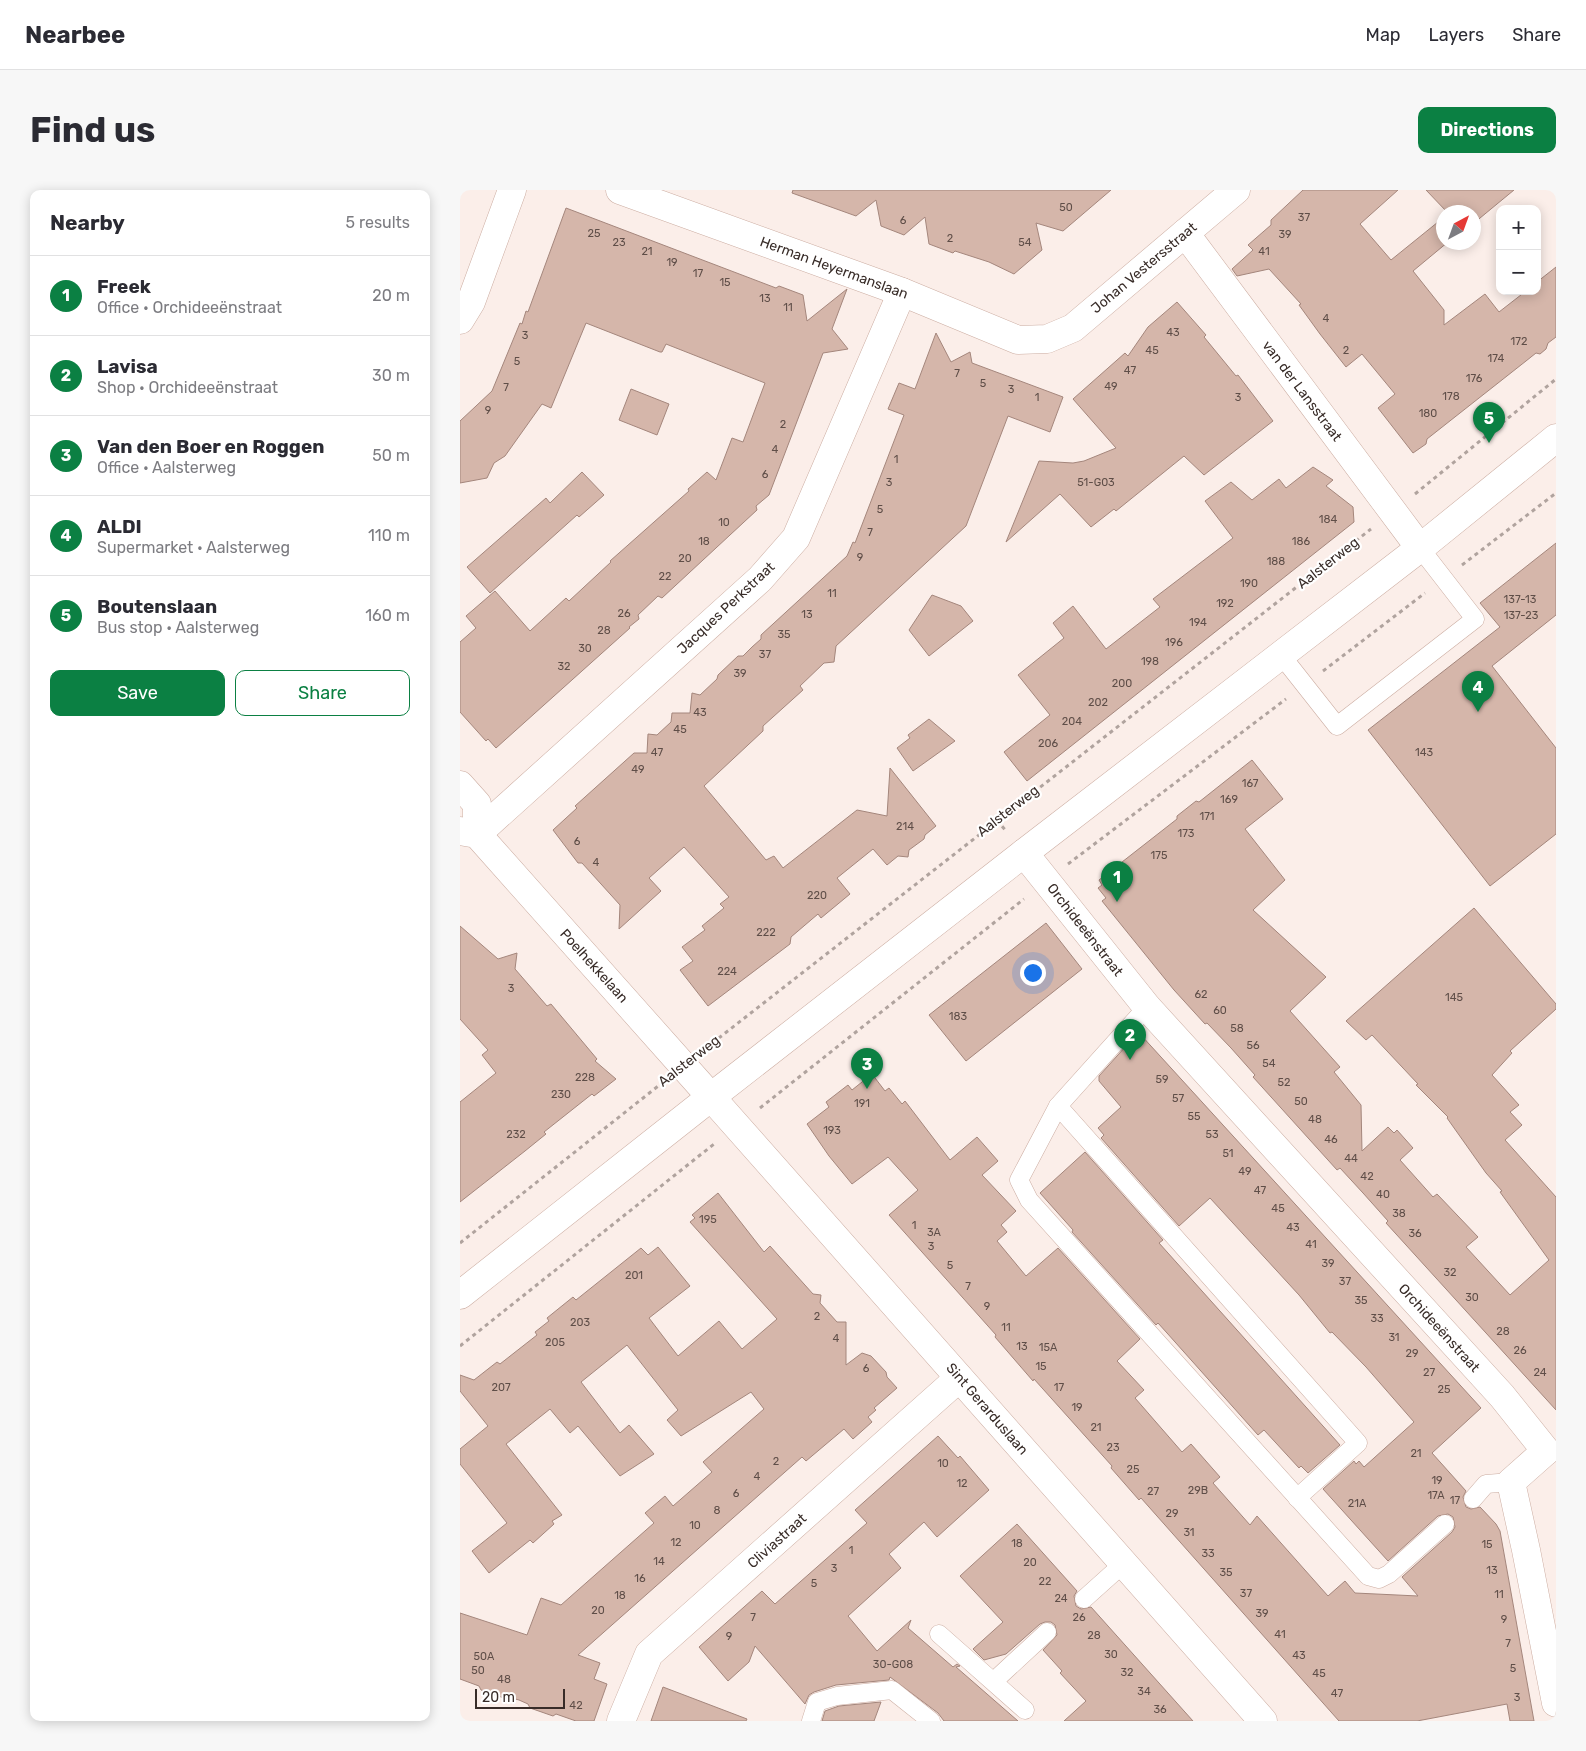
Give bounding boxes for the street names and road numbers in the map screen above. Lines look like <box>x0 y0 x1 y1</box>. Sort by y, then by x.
street label: Johan Vestersstraat <box>1088 219 1201 317</box>
street label: Herman Heyermanslaan <box>758 233 910 303</box>
street label: van der Lansstraat <box>1259 337 1346 445</box>
street label: Aalsterweg <box>1294 534 1362 592</box>
street label: Jacques Perkstraat <box>674 558 779 658</box>
street label: Aalsterweg <box>974 782 1042 840</box>
street label: Orchideeënstraat <box>1043 880 1127 980</box>
street label: Poelhekkelaan <box>556 925 632 1007</box>
street label: Aalsterweg <box>655 1032 723 1090</box>
street label: Orchideeënstraat <box>1395 1280 1484 1376</box>
street label: Sint Gerarduslaan <box>942 1360 1032 1458</box>
street label: Cliviastraat <box>744 1510 810 1572</box>

